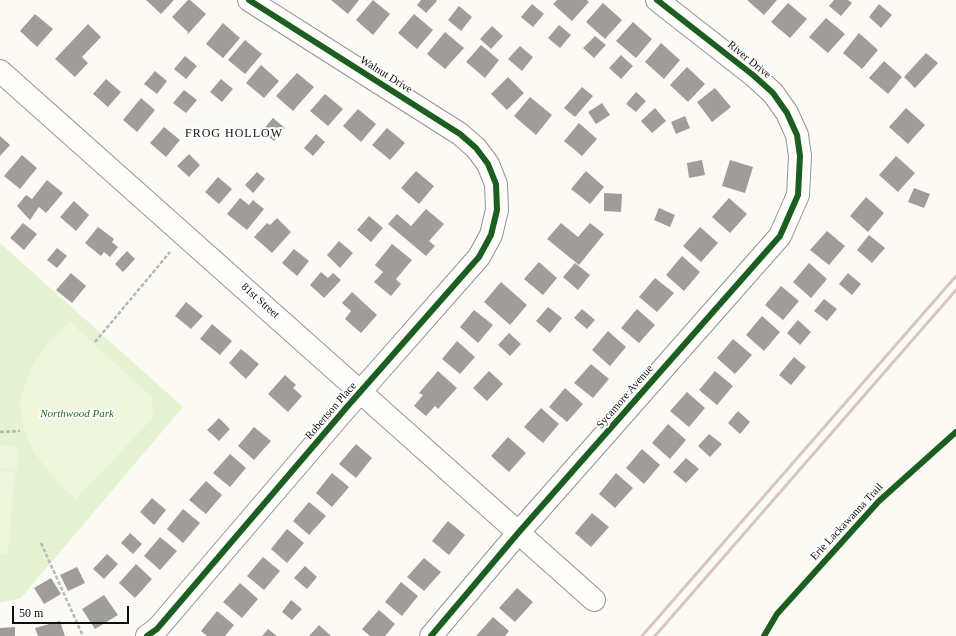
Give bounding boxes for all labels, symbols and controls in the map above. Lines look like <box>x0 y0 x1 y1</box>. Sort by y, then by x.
street label: River Drive <box>725 38 773 82</box>
street label: Walnut Drive <box>357 54 415 96</box>
district label: FROG HOLLOW <box>185 127 283 141</box>
street label: 81st Street <box>238 280 282 322</box>
street label: Sycamore Avenue <box>594 362 656 432</box>
street label: Robertson Place <box>302 380 360 442</box>
park label: Northwood Park <box>40 407 114 421</box>
street label: Erie Lackawanna Trail <box>808 481 886 563</box>
scale bar <box>14 598 131 624</box>
text: 50 m <box>19 606 43 620</box>

